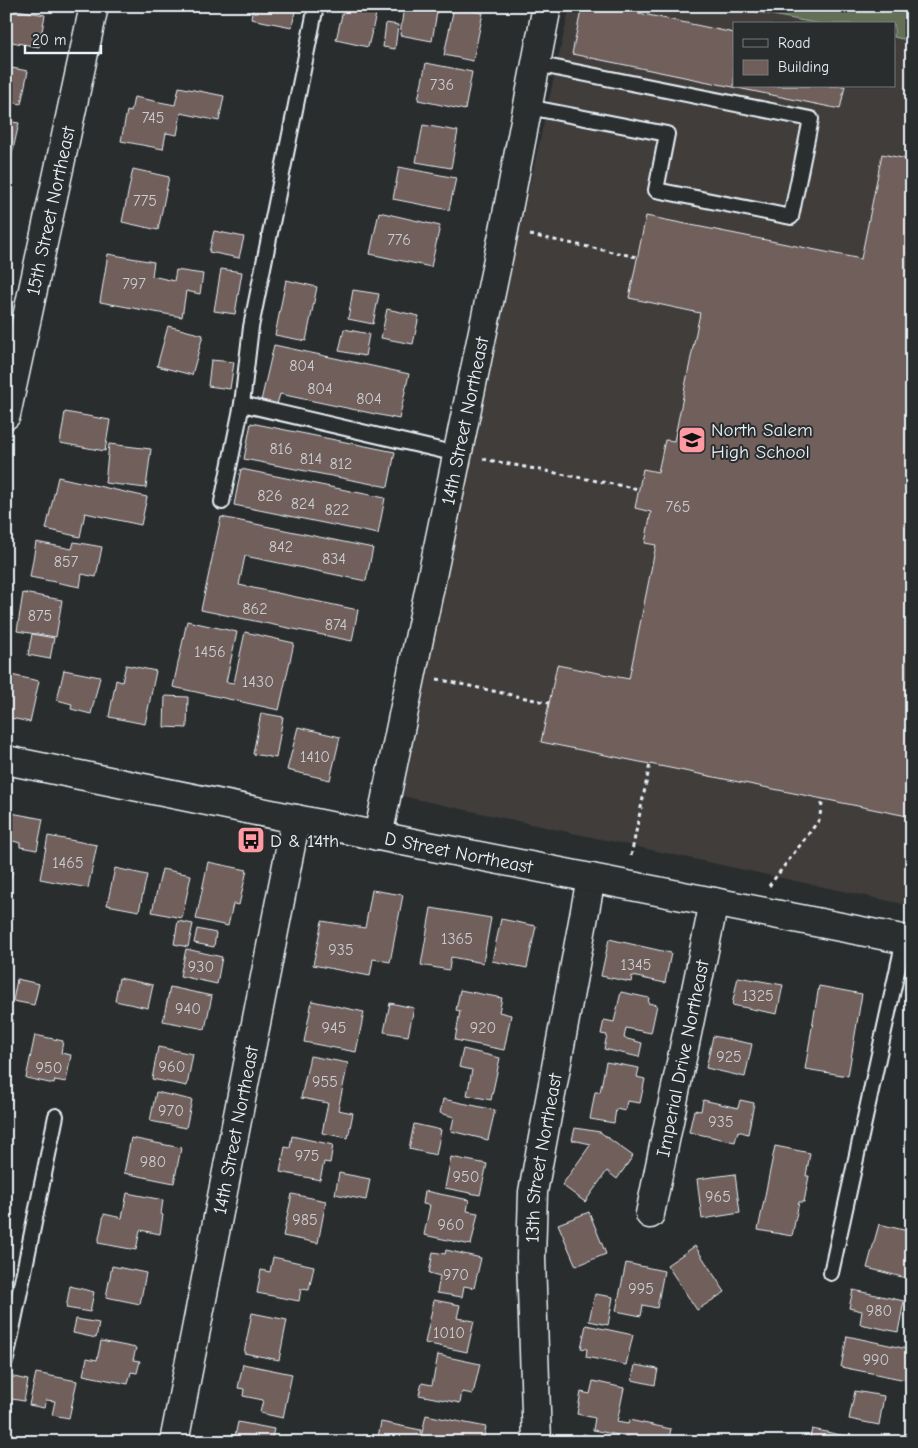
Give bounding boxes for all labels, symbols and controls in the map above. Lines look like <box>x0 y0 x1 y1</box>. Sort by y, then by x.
scale bar <box>25 22 101 54</box>
legend <box>733 22 896 88</box>
text: 20 m <box>32 31 66 49</box>
text: Road <box>778 34 810 52</box>
text: Building <box>778 58 829 76</box>
house number: 736 <box>430 76 454 94</box>
house number: 745 <box>142 109 164 127</box>
street label: 15th Street Northeast <box>22 124 80 297</box>
house number: 775 <box>133 192 157 210</box>
house number: 776 <box>387 231 411 249</box>
house number: 797 <box>122 275 146 293</box>
street label: 14th Street Northeast <box>437 335 494 507</box>
house number: 804 <box>289 357 315 375</box>
house number: 804 <box>307 380 333 398</box>
house number: 804 <box>356 390 382 408</box>
place label: North Salem High School <box>711 419 813 463</box>
school or university icon: North Salem High School <box>677 425 707 455</box>
house number: 816 <box>269 440 293 458</box>
house number: 814 <box>300 450 322 468</box>
house number: 812 <box>330 455 352 473</box>
house number: 826 <box>257 487 283 505</box>
house number: 824 <box>291 495 315 513</box>
house number: 765 <box>666 498 690 516</box>
house number: 822 <box>325 501 349 519</box>
house number: 842 <box>269 538 293 556</box>
house number: 834 <box>322 550 346 568</box>
house number: 857 <box>54 553 79 571</box>
house number: 862 <box>242 600 268 618</box>
house number: 875 <box>28 607 52 625</box>
house number: 874 <box>325 616 347 634</box>
house number: 1456 <box>194 643 226 661</box>
house number: 1430 <box>242 673 274 691</box>
house number: 1410 <box>300 748 330 766</box>
bus stop icon: D & 14th <box>236 825 266 855</box>
street label: D Street Northeast <box>382 827 535 878</box>
place label: D & 14th <box>270 830 339 852</box>
house number: 1465 <box>52 854 84 872</box>
house number: 1365 <box>441 930 473 948</box>
house number: 935 <box>328 941 354 959</box>
house number: 1345 <box>621 956 651 974</box>
street label: Imperial Drive Northeast <box>652 957 714 1159</box>
house number: 930 <box>188 958 214 976</box>
house number: 1325 <box>742 987 774 1005</box>
house number: 940 <box>175 1000 201 1018</box>
house number: 945 <box>322 1019 346 1037</box>
house number: 920 <box>470 1019 496 1037</box>
street label: 14th Street Northeast <box>209 1043 263 1216</box>
house number: 925 <box>716 1048 742 1066</box>
house number: 960 <box>159 1058 185 1076</box>
house number: 950 <box>36 1059 62 1077</box>
street label: 13th Street Northeast <box>521 1071 567 1243</box>
house number: 955 <box>312 1073 338 1091</box>
house number: 970 <box>158 1102 184 1120</box>
house number: 935 <box>708 1113 734 1131</box>
house number: 975 <box>295 1147 319 1165</box>
house number: 980 <box>140 1153 166 1171</box>
house number: 950 <box>453 1168 479 1186</box>
house number: 965 <box>705 1188 731 1206</box>
house number: 985 <box>292 1211 318 1229</box>
house number: 960 <box>438 1216 464 1234</box>
house number: 970 <box>443 1266 469 1284</box>
house number: 995 <box>628 1280 654 1298</box>
house number: 980 <box>866 1302 892 1320</box>
house number: 1010 <box>433 1324 465 1342</box>
house number: 990 <box>863 1351 889 1369</box>

